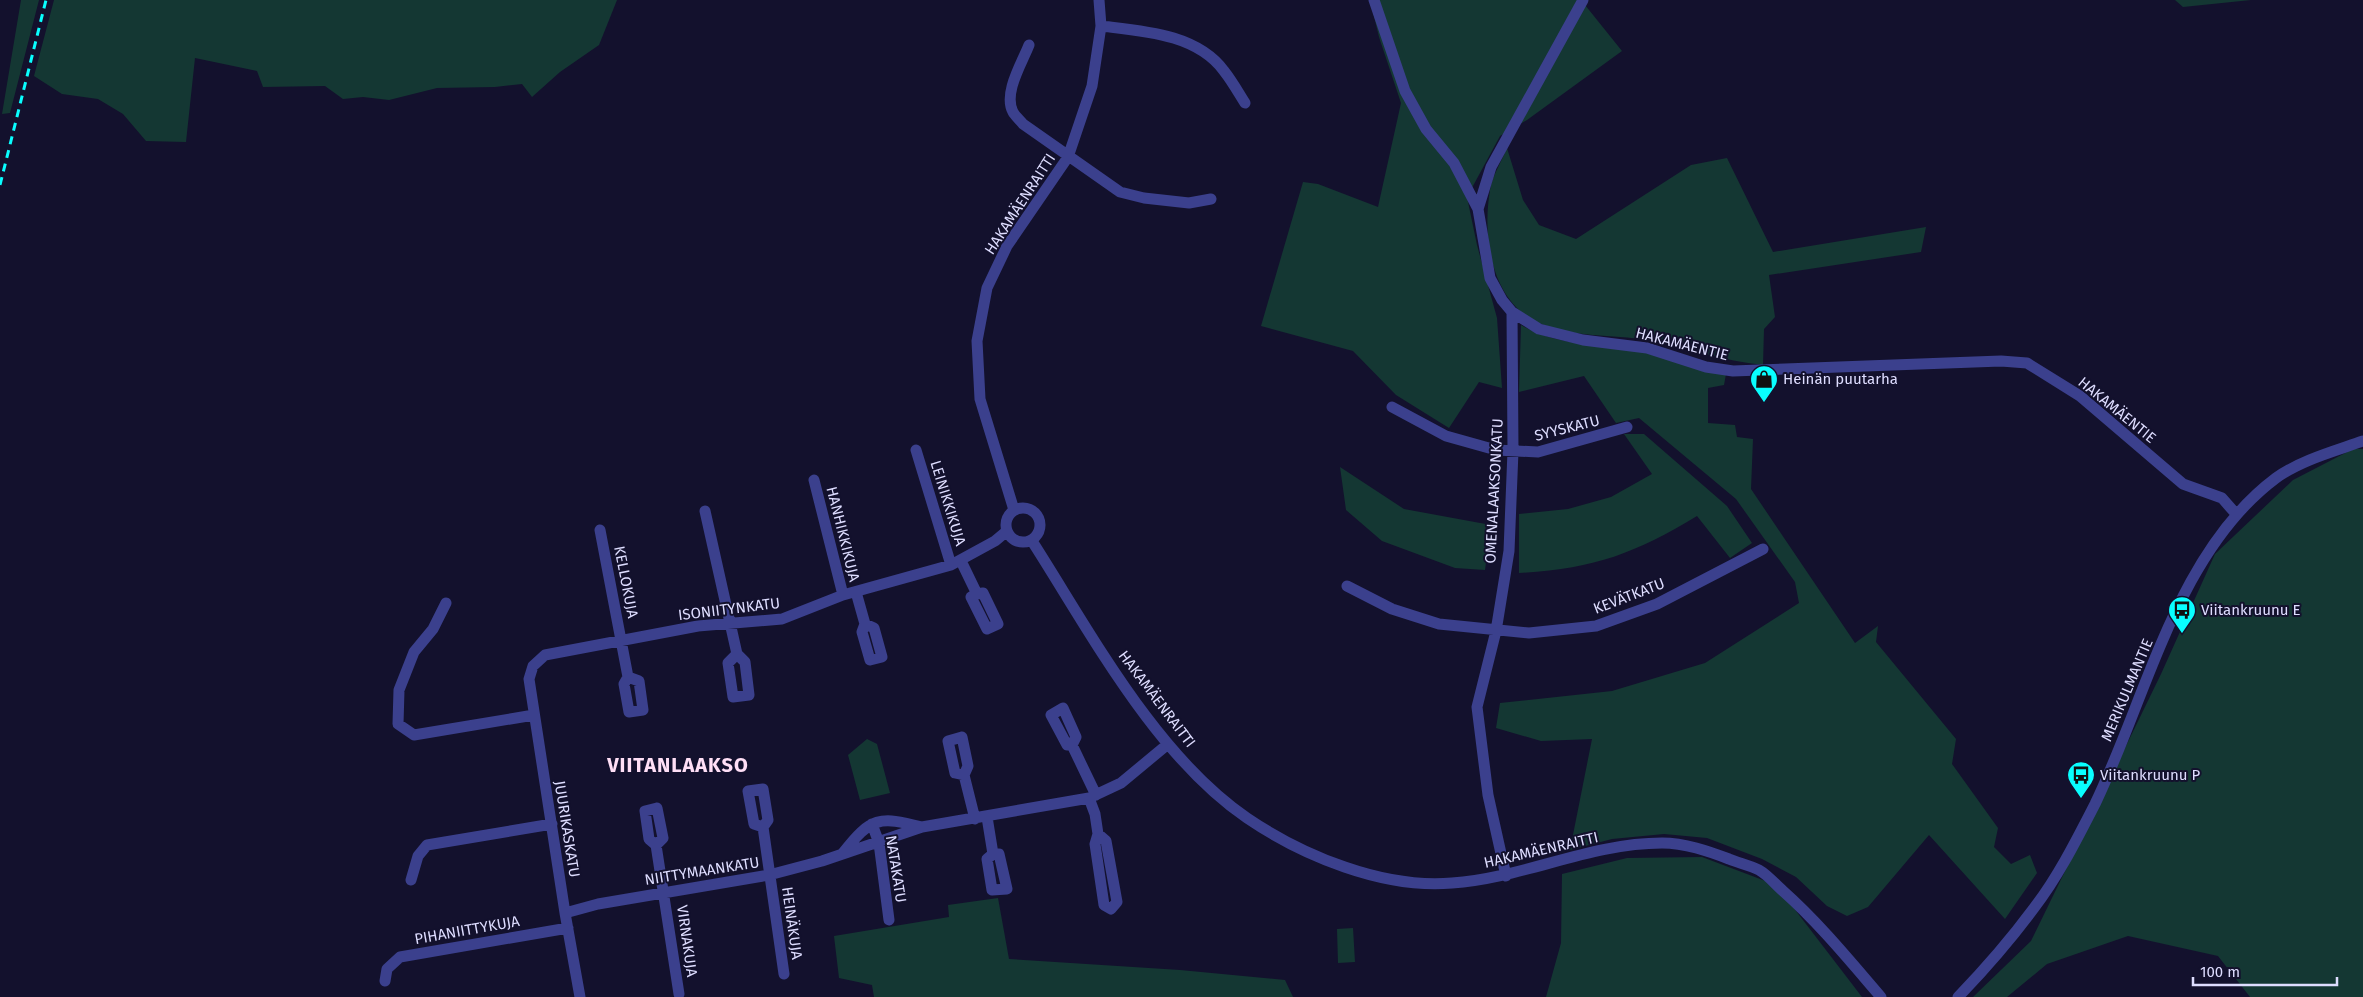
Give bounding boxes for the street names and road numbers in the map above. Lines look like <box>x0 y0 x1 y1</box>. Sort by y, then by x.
street label: HAKAMÄENRAITTI <box>981 150 1059 258</box>
street label: HAKAMÄENTIE <box>1634 324 1730 364</box>
street label: HAKAMÄENTIE <box>2074 373 2160 447</box>
street label: SYYSKATU <box>1532 411 1602 445</box>
street label: OMENALAAKSONKATU <box>1481 418 1507 564</box>
street label: LEINIKKIKUJA <box>926 458 970 548</box>
street label: HANHIKKIKUJA <box>822 485 864 584</box>
street label: KELLOKUJA <box>610 544 642 620</box>
street label: KEVÄTKATU <box>1591 574 1667 618</box>
street label: ISONIITYNKATU <box>677 594 781 624</box>
street label: MERIKULMANTIE <box>2097 636 2157 744</box>
street label: HAKAMÄENRAITTI <box>1115 647 1199 751</box>
street label: JUURIKASKATU <box>550 779 584 879</box>
street label: HAKAMÄENRAITTI <box>1482 828 1600 872</box>
street label: NATAKATU <box>882 834 910 904</box>
street label: NIITTYMAANKATU <box>643 853 761 889</box>
street label: HEINÄKUJA <box>778 885 806 961</box>
street label: VIRNAKUJA <box>673 904 701 979</box>
street label: PIHANIITTYKUJA <box>413 912 521 948</box>

